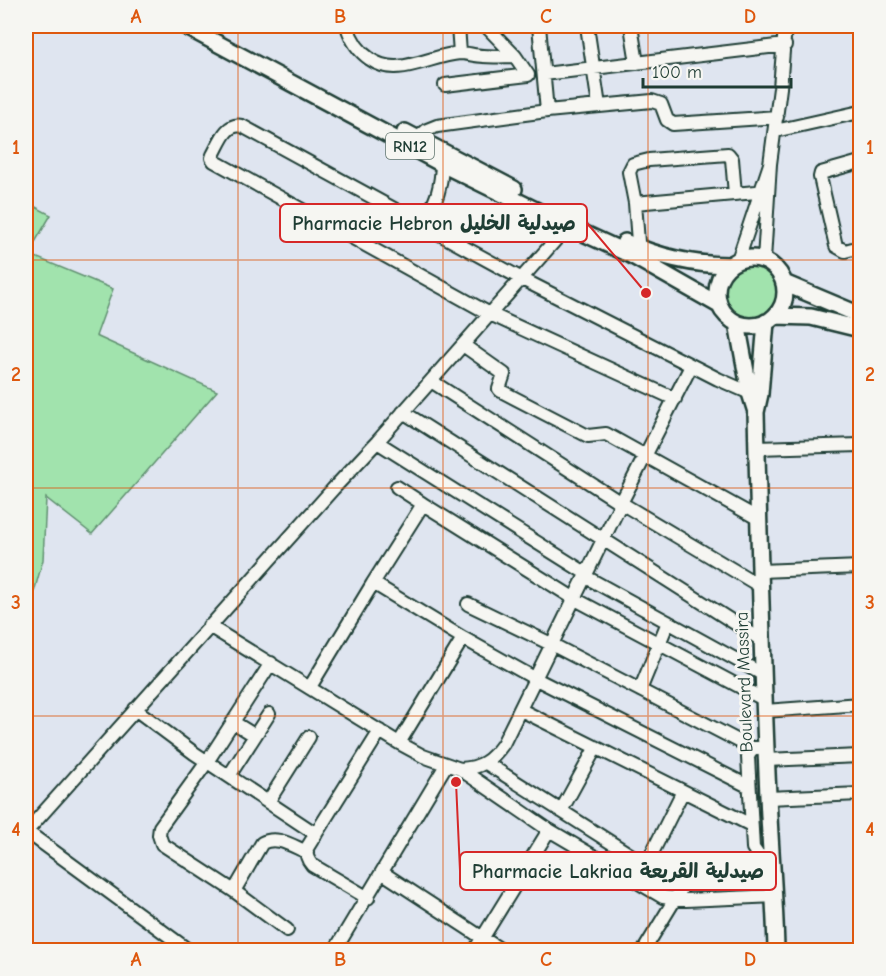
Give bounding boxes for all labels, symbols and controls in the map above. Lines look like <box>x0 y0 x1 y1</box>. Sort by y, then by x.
text: A <box>130 5 142 28</box>
text: B <box>334 5 346 28</box>
text: C <box>540 5 552 28</box>
text: D <box>744 5 756 28</box>
scale bar <box>643 51 792 89</box>
text: 100 m <box>652 62 702 83</box>
road number: RN12 <box>386 133 434 159</box>
text: 1 <box>12 136 20 159</box>
text: 1 <box>866 136 874 159</box>
callout: Pharmacie Hebron صيدلية الخليل <box>280 204 587 242</box>
text: Pharmacie Hebron صيدلية الخليل <box>292 212 576 235</box>
text: 2 <box>11 363 21 386</box>
text: 2 <box>865 363 875 386</box>
text: 3 <box>11 591 21 614</box>
text: 3 <box>865 591 875 614</box>
street label: Boulevard Massira <box>732 611 757 753</box>
text: 4 <box>11 818 21 841</box>
text: 4 <box>865 818 875 841</box>
callout: Pharmacie Lakriaa صيدلية القريعة <box>460 852 776 890</box>
text: Pharmacie Lakriaa صيدلية القريعة <box>472 860 764 883</box>
text: A <box>130 948 142 971</box>
text: B <box>334 948 346 971</box>
text: C <box>540 948 552 971</box>
text: D <box>744 948 756 971</box>

